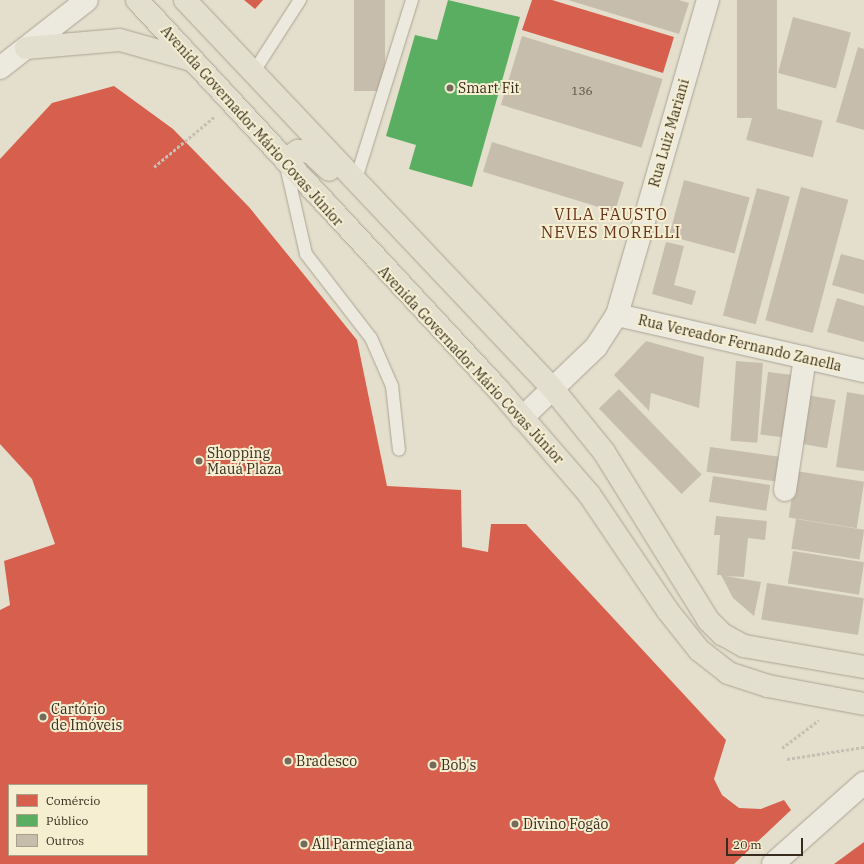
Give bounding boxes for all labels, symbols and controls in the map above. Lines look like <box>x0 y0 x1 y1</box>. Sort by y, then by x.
street label: Avenida Governador Mário Covas Júnior <box>157 22 347 230</box>
street label: Rua Luiz Mariani <box>645 77 693 189</box>
place label: Smart Fit <box>458 80 520 96</box>
marker: Smart Fit <box>445 83 455 93</box>
house number: 136 <box>571 84 593 98</box>
district label: VILA FAUSTO NEVES MORELLI <box>541 204 681 242</box>
street label: Avenida Governador Mário Covas Júnior <box>375 263 567 467</box>
street label: Rua Vereador Fernando Zanella <box>637 311 843 375</box>
place label: Shopping Mauá Plaza <box>207 445 282 478</box>
marker: Shopping Mauá Plaza <box>194 456 204 466</box>
place label: Cartório de Imóveis <box>51 701 122 734</box>
marker: Cartório de Imóveis <box>38 712 48 722</box>
place label: Bradesco <box>296 753 357 769</box>
marker: Bradesco <box>283 756 293 766</box>
place label: Bob's <box>441 757 476 773</box>
marker: Bob's <box>428 760 438 770</box>
legend <box>8 784 148 856</box>
text: Comércio <box>46 793 100 808</box>
text: Público <box>46 813 88 828</box>
place label: Divino Fogão <box>523 816 608 832</box>
marker: Divino Fogão <box>510 819 520 829</box>
scale bar <box>728 830 805 856</box>
text: Outros <box>46 833 84 848</box>
place label: All Parmegiana <box>312 836 413 852</box>
text: 20 m <box>733 837 762 852</box>
marker: All Parmegiana <box>299 839 309 849</box>

